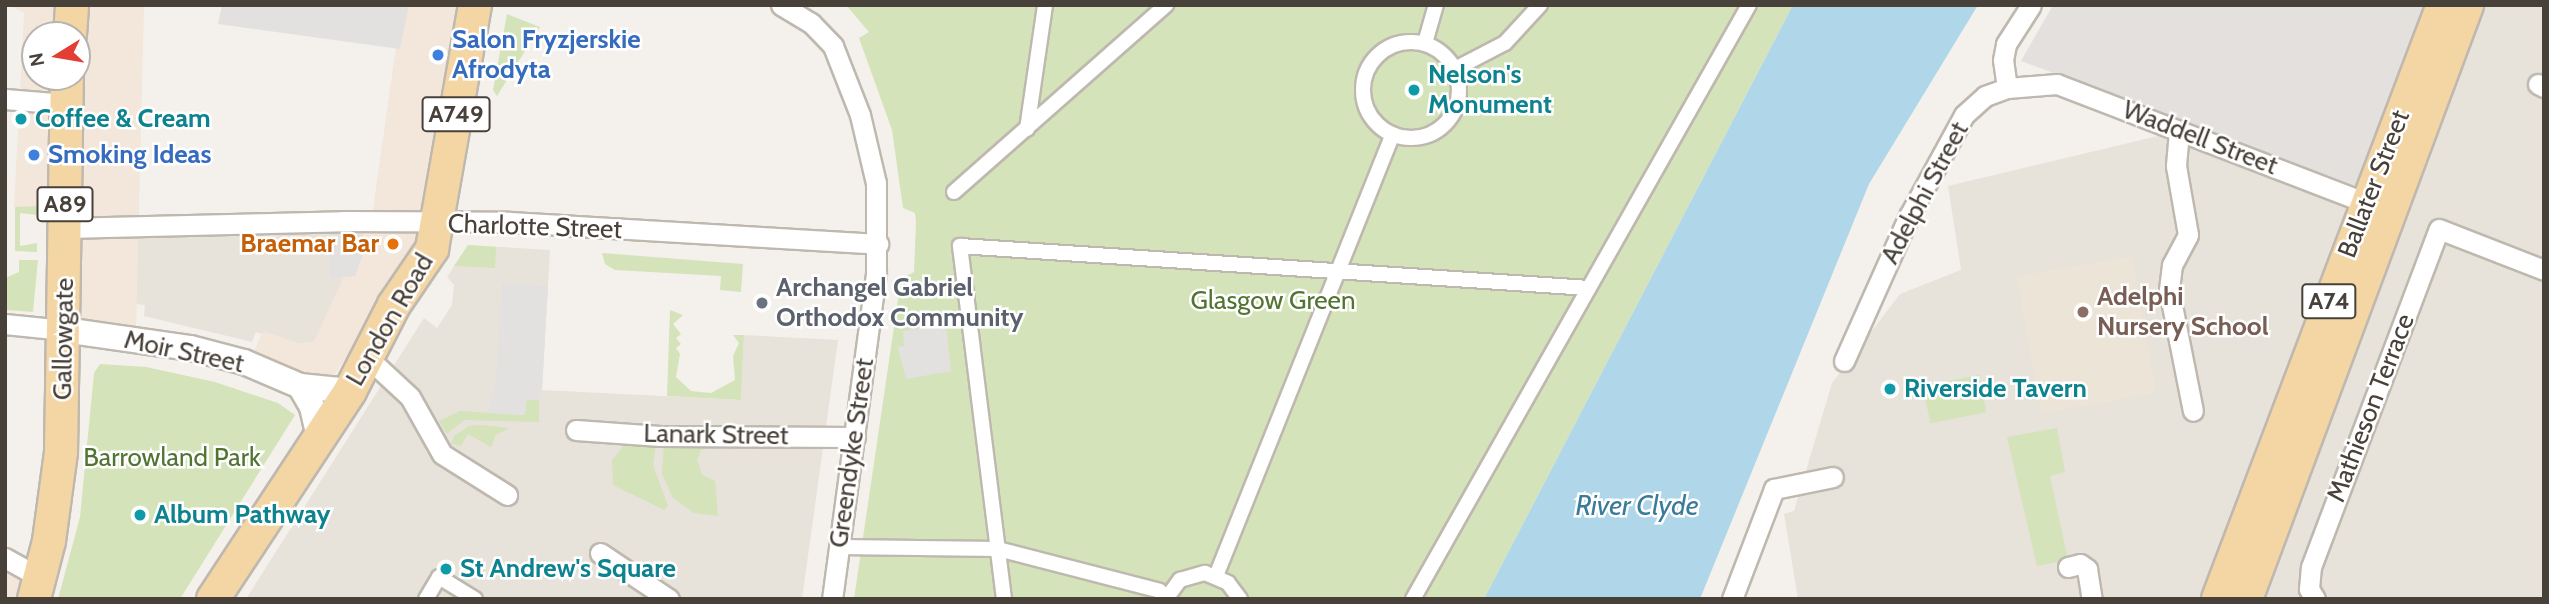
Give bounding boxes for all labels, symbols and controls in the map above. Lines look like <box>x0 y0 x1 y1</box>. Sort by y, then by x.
north arrow <box>21 21 91 91</box>
place label: Salon Fryzjerskie Afrodyta <box>452 24 641 86</box>
marker: Salon Fryzjerskie Afrodyta <box>430 47 446 63</box>
text: N <box>24 51 49 69</box>
place label: Nelson's Monument <box>1428 59 1552 120</box>
marker: Nelson's Monument <box>1406 82 1422 98</box>
road number: A749 <box>421 93 491 134</box>
street label: Waddell Street <box>2118 94 2282 182</box>
place label: Coffee & Cream <box>35 103 211 135</box>
street label: Ballater Street <box>2332 106 2416 262</box>
marker: Coffee & Cream <box>13 111 29 127</box>
street label: Adelphi Street <box>1875 117 1975 269</box>
place label: Smoking Ideas <box>48 139 212 171</box>
marker: Smoking Ideas <box>26 147 42 163</box>
road number: A89 <box>35 184 95 224</box>
street label: Charlotte Street <box>447 208 623 246</box>
place label: Braemar Bar <box>240 228 379 260</box>
marker: Braemar Bar <box>385 236 401 252</box>
street label: London Road <box>340 249 440 391</box>
place label: Archangel Gabriel Orthodox Community <box>776 272 1023 334</box>
street label: Gallowgate <box>47 278 81 400</box>
road number: A74 <box>2301 280 2357 322</box>
place label: Adelphi Nursery School <box>2097 281 2268 342</box>
park label: Glasgow Green <box>1191 285 1355 317</box>
marker: Archangel Gabriel Orthodox Community <box>754 295 770 311</box>
marker: Adelphi Nursery School <box>2075 304 2091 320</box>
street label: Mathieson Terrace <box>2321 309 2421 507</box>
street label: Moir Street <box>121 324 247 380</box>
street label: Greendyke Street <box>823 356 881 550</box>
place label: Riverside Tavern <box>1904 373 2087 405</box>
marker: Riverside Tavern <box>1882 381 1898 397</box>
street label: Lanark Street <box>643 418 789 452</box>
park label: Barrowland Park <box>83 442 261 474</box>
water label: River Clyde <box>1575 488 1699 522</box>
place label: Album Pathway <box>154 499 331 531</box>
marker: Album Pathway <box>132 507 148 523</box>
place label: St Andrew's Square <box>460 553 676 585</box>
marker: St Andrew's Square <box>438 561 454 577</box>

